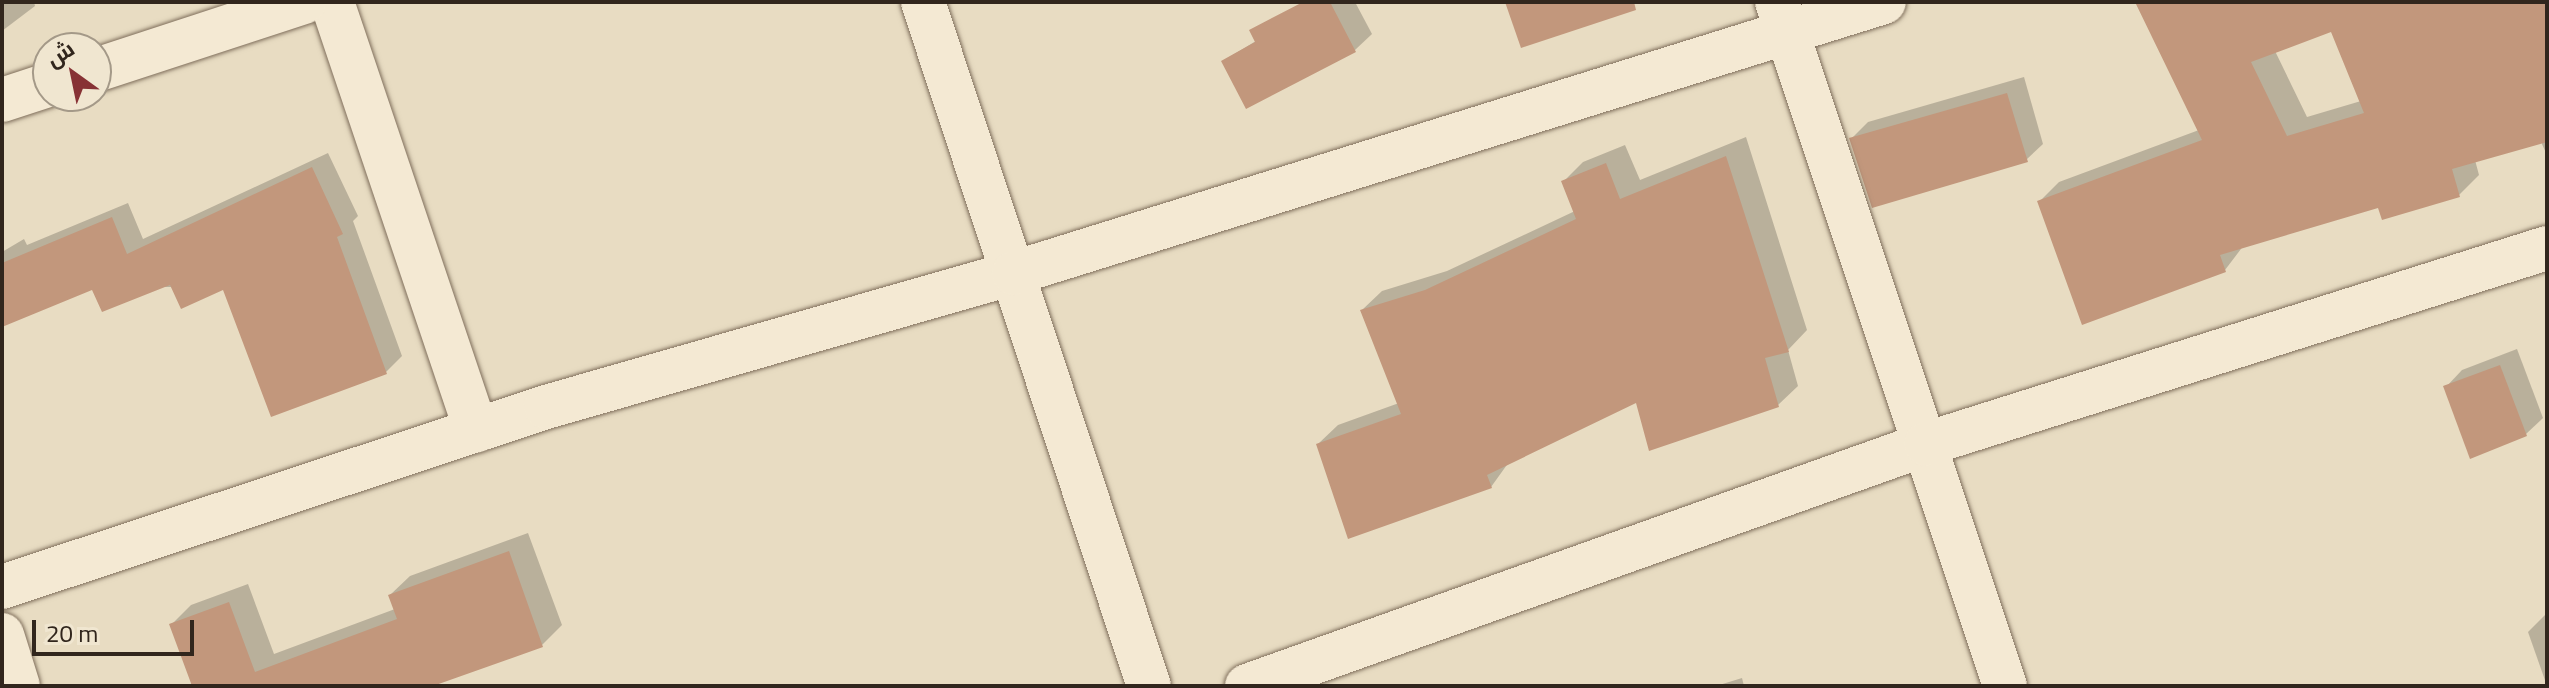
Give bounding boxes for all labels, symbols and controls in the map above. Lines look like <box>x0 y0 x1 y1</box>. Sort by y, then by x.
text: ش <box>37 28 83 79</box>
north arrow <box>32 32 112 112</box>
scale bar <box>36 604 198 654</box>
text: 20 m <box>46 611 98 656</box>

